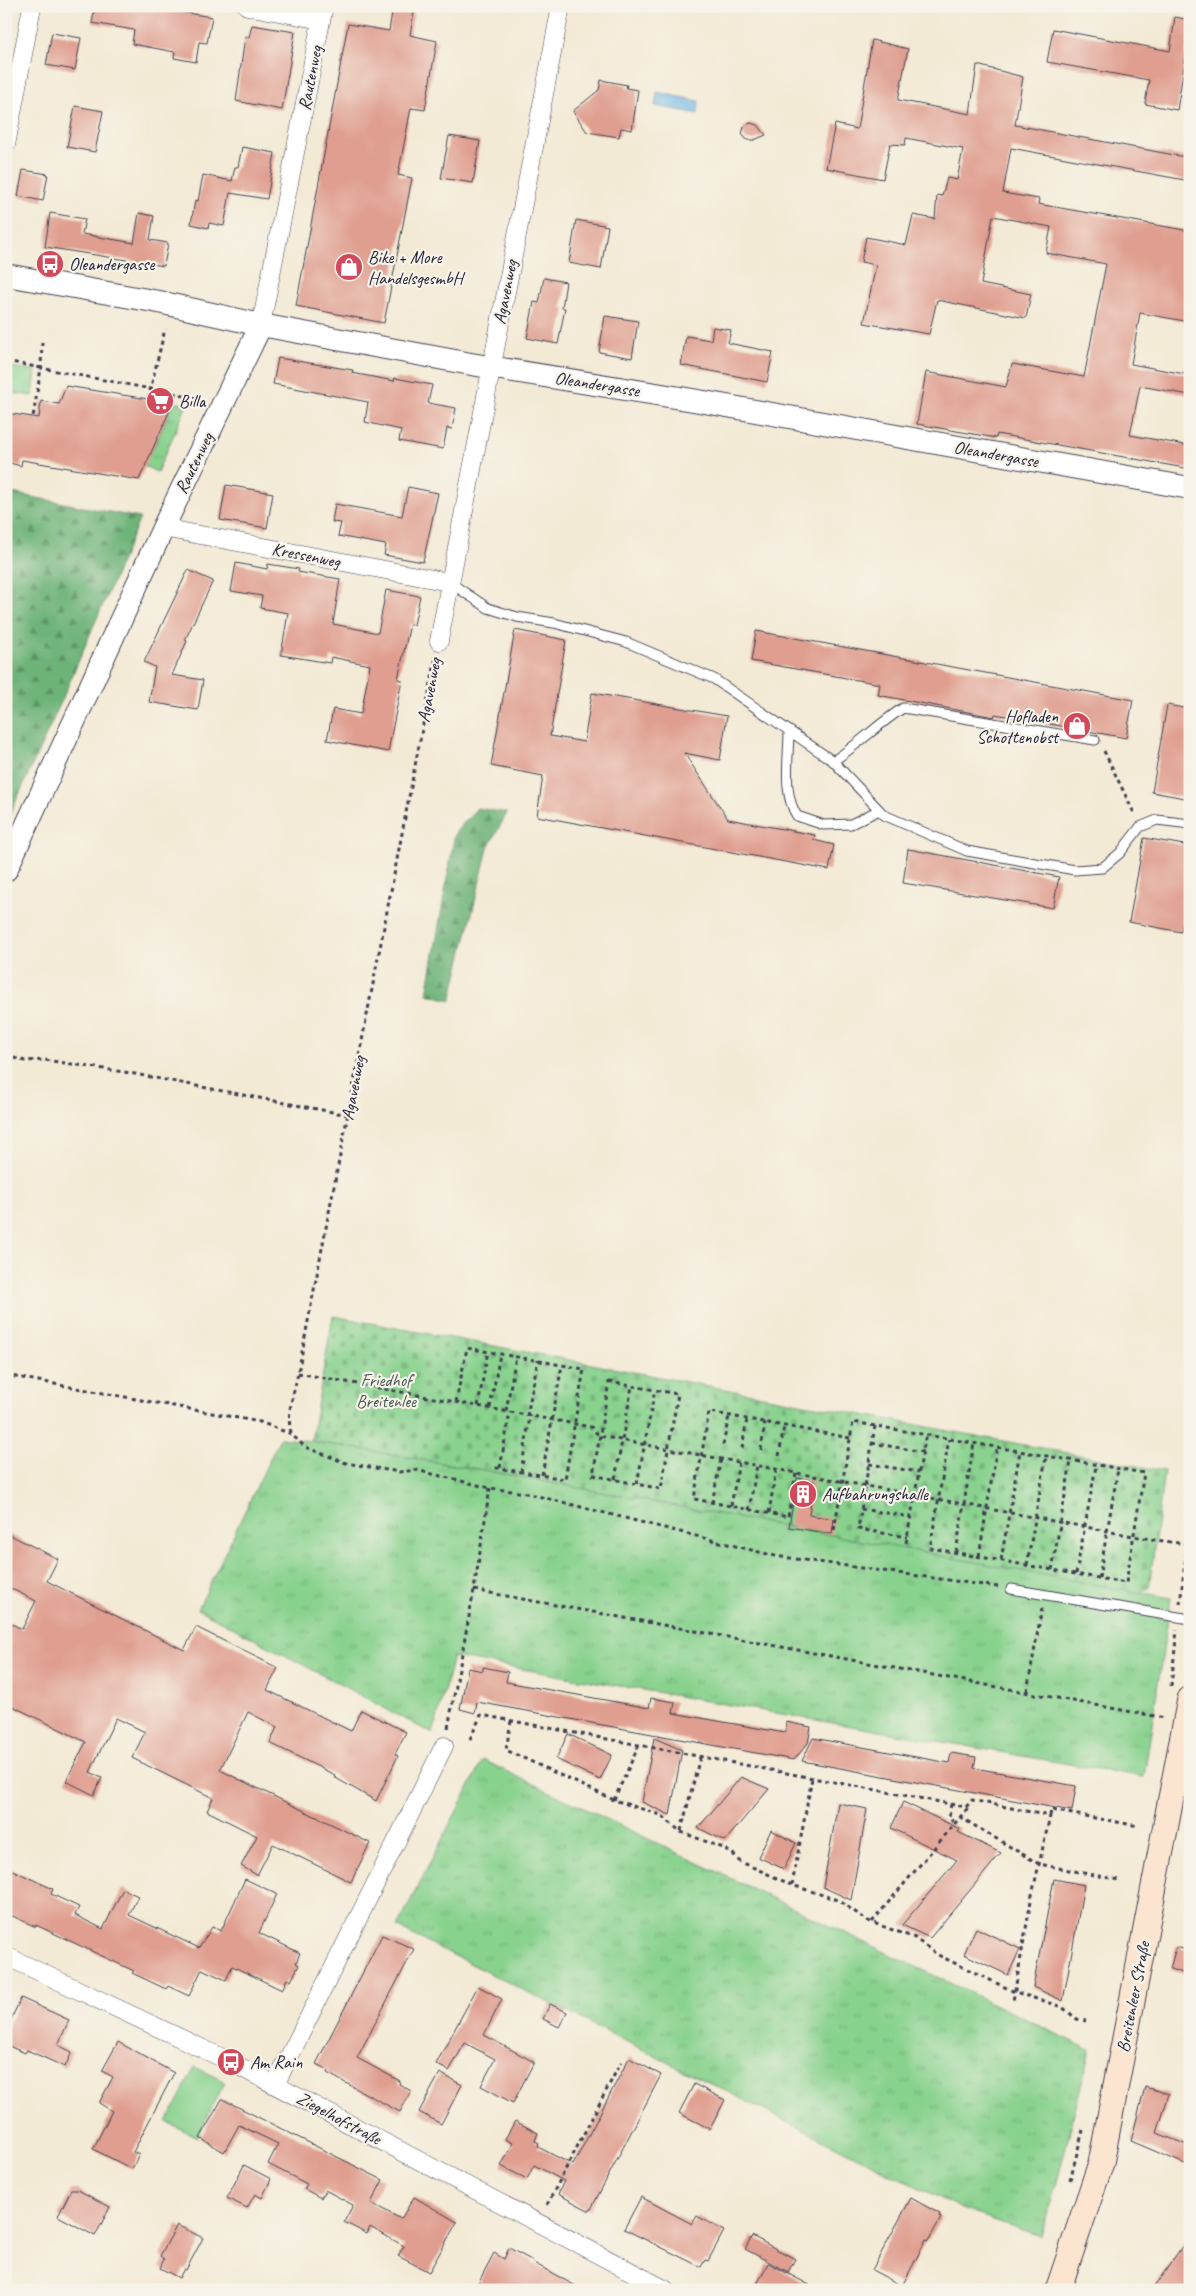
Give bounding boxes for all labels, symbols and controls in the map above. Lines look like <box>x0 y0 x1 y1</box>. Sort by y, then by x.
street label: Rautenweg <box>293 42 327 112</box>
place label: Bike + More HandelsgesmbH <box>368 246 465 289</box>
bus stop icon: Oleandergasse <box>35 249 65 279</box>
shop icon: Bike + More HandelsgesmbH <box>334 252 364 282</box>
place label: Oleandergasse <box>69 253 155 275</box>
street label: Agavenweg <box>488 257 522 326</box>
street label: Oleandergasse <box>553 366 642 402</box>
supermarket icon: Billa <box>145 386 175 416</box>
place label: Billa <box>179 390 207 412</box>
street label: Rautenweg <box>170 427 219 497</box>
street label: Oleandergasse <box>952 436 1041 472</box>
street label: Kressenweg <box>270 538 344 573</box>
street label: Agavenweg <box>412 655 446 724</box>
place label: Hofladen Schottenobst <box>977 705 1060 748</box>
shop icon: Hofladen Schottenobst <box>1062 711 1092 741</box>
street label: Agavenweg <box>336 1053 370 1122</box>
park label: Friedhof Breitenlee <box>356 1369 417 1412</box>
building icon: Aufbahrungshalle <box>788 1479 818 1509</box>
place label: Aufbahrungshalle <box>822 1483 929 1505</box>
street label: Breitenleer Straße <box>1112 1939 1155 2054</box>
bus stop icon: Am Rain <box>216 2047 246 2077</box>
place label: Am Rain <box>250 2051 303 2073</box>
street label: Ziegelhofstraße <box>293 2087 386 2150</box>

